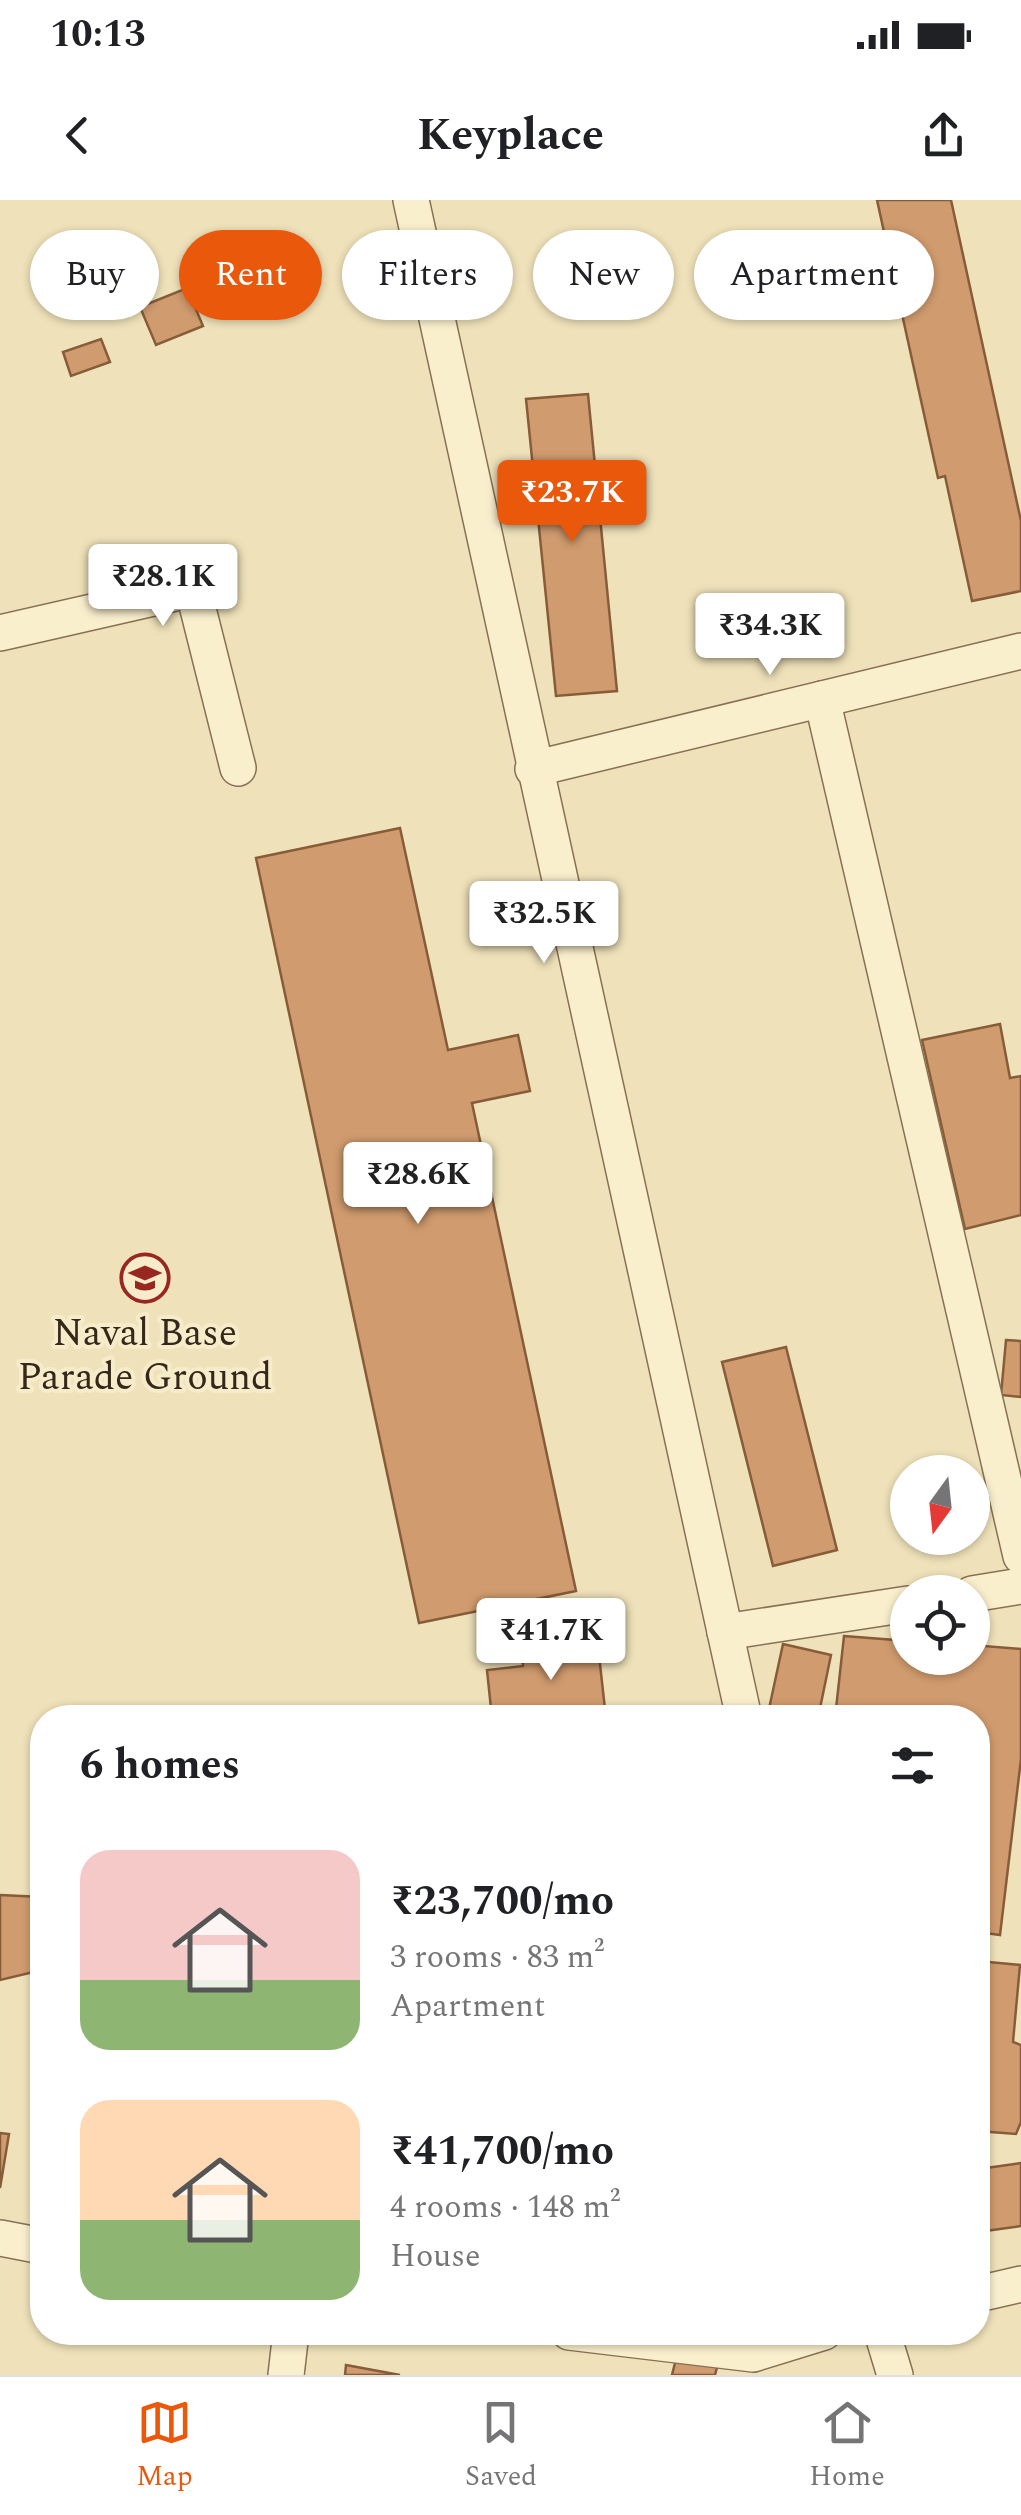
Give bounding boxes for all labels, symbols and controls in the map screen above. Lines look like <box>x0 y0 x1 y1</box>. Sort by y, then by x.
text: 10:13 <box>50 6 145 64</box>
text: Keyplace <box>417 101 604 170</box>
icon: back <box>50 108 105 163</box>
icon: share <box>916 108 971 163</box>
chip: Buy <box>30 230 159 320</box>
chip: Rent <box>179 230 322 320</box>
chip: Filters <box>342 230 513 320</box>
chip: New <box>533 230 674 320</box>
chip: Apartment <box>694 230 934 320</box>
pin: ₹23.7K <box>491 460 653 545</box>
text: ₹23.7K <box>519 468 625 517</box>
pin: ₹28.1K <box>82 544 244 629</box>
text: ₹28.1K <box>110 552 216 601</box>
pin: ₹34.3K <box>689 593 851 678</box>
text: ₹34.3K <box>717 601 823 650</box>
pin: ₹32.5K <box>463 881 625 966</box>
text: ₹32.5K <box>491 889 597 938</box>
pin: ₹28.6K <box>337 1142 499 1227</box>
text: ₹28.6K <box>365 1150 471 1199</box>
school or university icon: Naval Base Parade Ground <box>119 1252 171 1304</box>
place label: Naval Base Parade Ground <box>18 1305 272 1407</box>
north arrow <box>890 1455 990 1555</box>
map controls <box>890 1455 990 1675</box>
button: locate <box>890 1575 990 1675</box>
pin: ₹41.7K <box>470 1598 632 1683</box>
text: ₹41.7K <box>498 1606 604 1655</box>
text: 6 homes <box>80 1734 240 1797</box>
icon: filters <box>885 1738 940 1793</box>
text: ₹23,700/mo <box>390 1870 614 1933</box>
icon: home <box>160 1890 280 2010</box>
text: 3 rooms · 83 m² <box>390 1933 604 1982</box>
text: Apartment <box>390 1982 545 2031</box>
text: ₹41,700/mo <box>390 2120 614 2183</box>
icon: home <box>160 2140 280 2260</box>
text: 4 rooms · 148 m² <box>390 2183 620 2232</box>
text: House <box>390 2232 480 2281</box>
tab: Map <box>136 2395 193 2498</box>
tab: Saved <box>465 2395 537 2498</box>
tab: Home <box>809 2395 885 2498</box>

